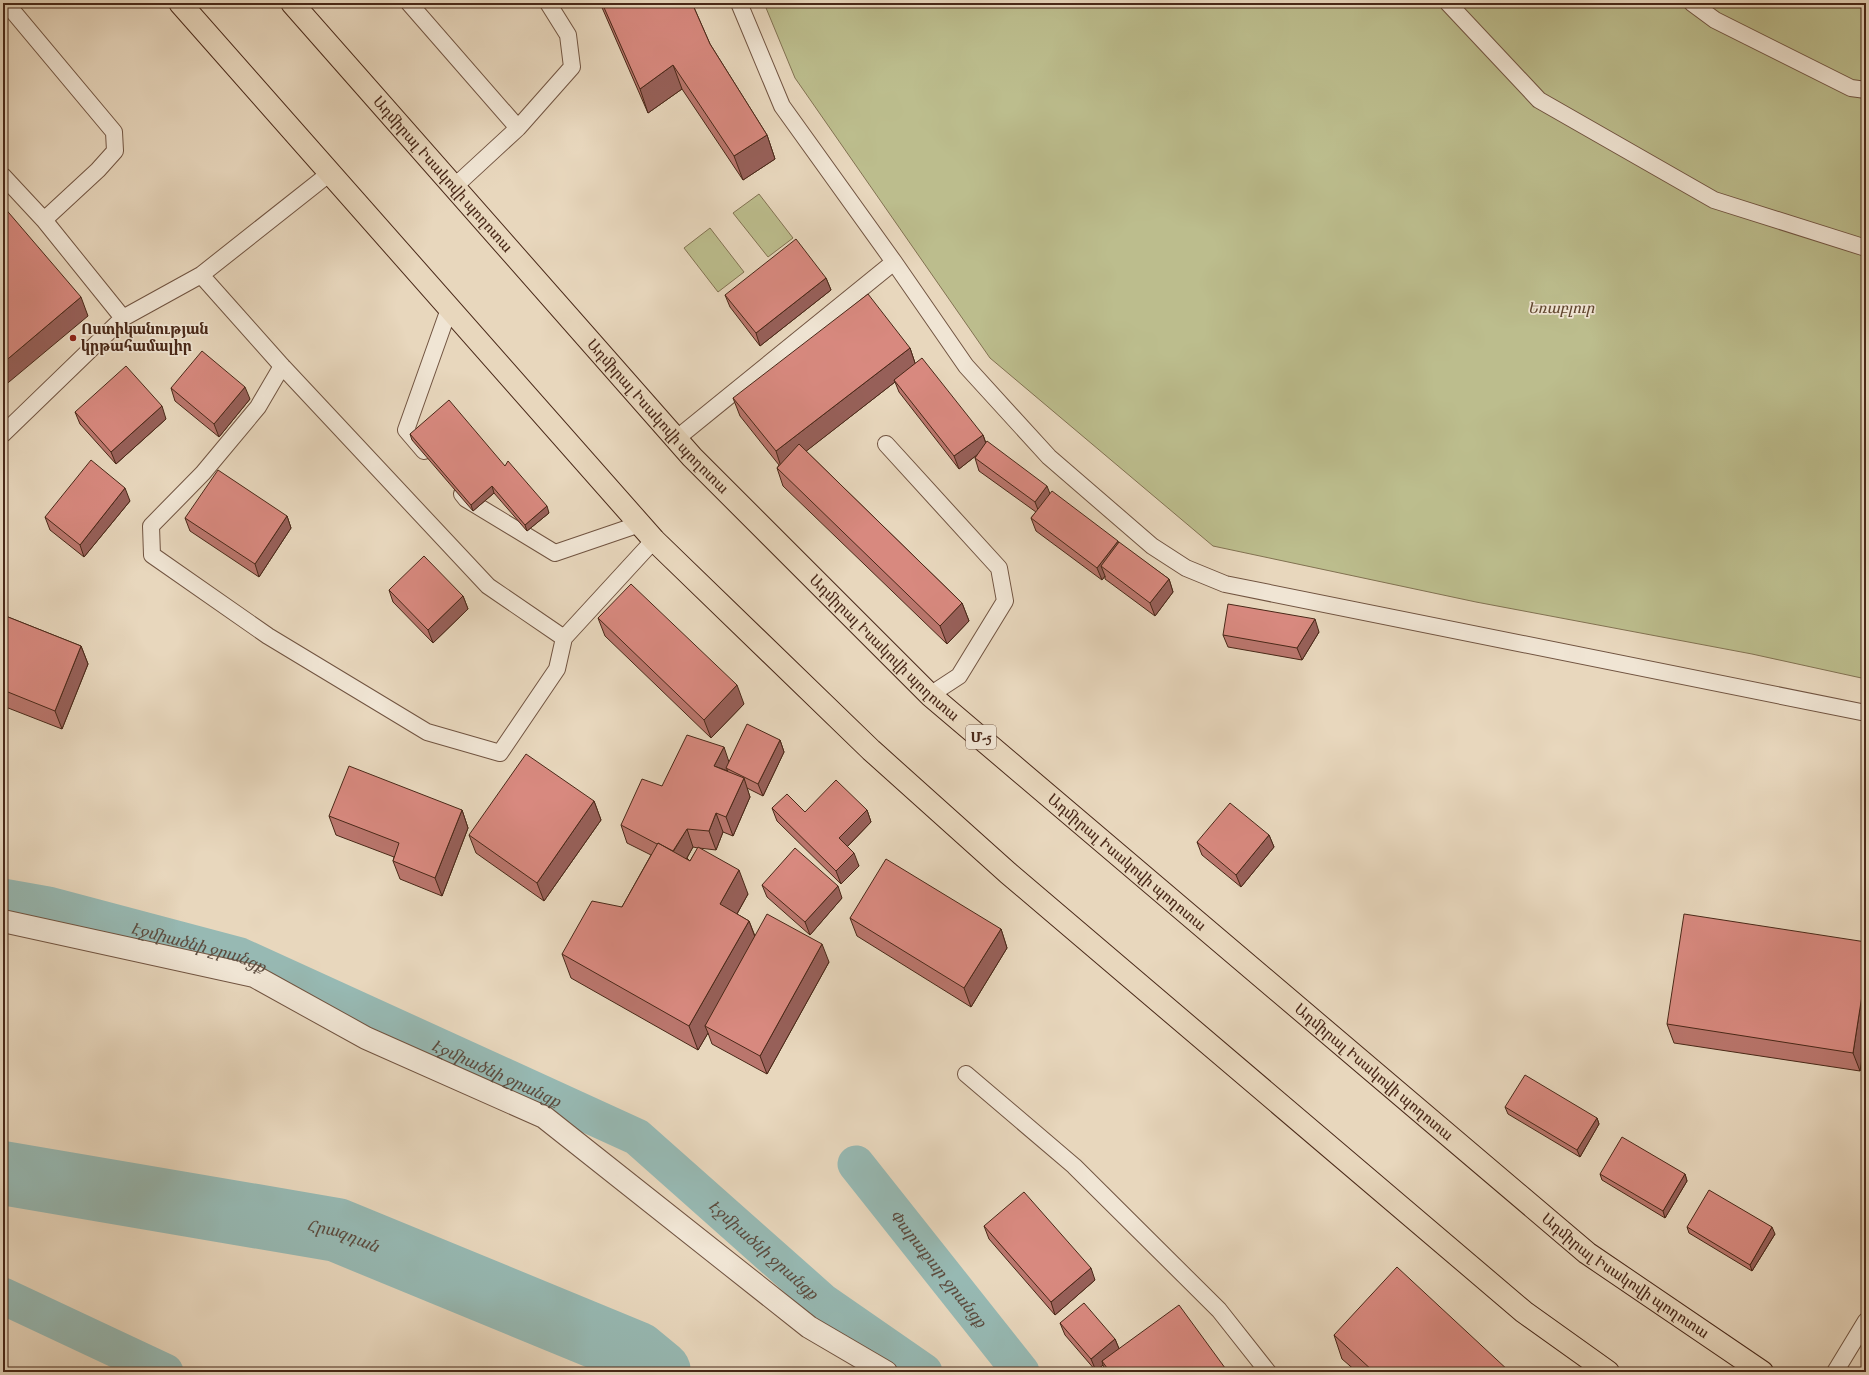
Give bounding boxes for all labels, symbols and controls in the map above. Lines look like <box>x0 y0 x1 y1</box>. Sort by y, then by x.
street label: Ադմիրալ Իսակովի պողոտա <box>367 92 516 258</box>
park label: Եռաբլուր <box>1528 299 1595 320</box>
place label: Ոստիկանության կրթահամալիր <box>81 320 208 358</box>
marker: Ոստիկանության կրթահամալիր <box>68 333 78 343</box>
street label: Ադմիրալ Իսակովի պողոտա <box>581 335 732 499</box>
street label: Ադմիրալ Իսակովի պողոտա <box>804 571 963 727</box>
road number: Մ-5 <box>966 725 996 749</box>
street label: Ադմիրալ Իսակովի պողոտա <box>1042 790 1210 937</box>
water label: Էջմիածնի ջրանցք <box>128 918 270 981</box>
street label: Ադմիրալ Իսակովի պողոտա <box>1289 1000 1457 1147</box>
water label: Էջմիածնի ջրանցք <box>427 1036 565 1115</box>
water label: Էջմիածնի ջրանցք <box>702 1196 823 1307</box>
water label: Փարաքար ջրանցք <box>883 1206 992 1335</box>
street label: Ադմիրալ Իսակովի պողոտա <box>1536 1209 1712 1345</box>
water label: Հրազդան <box>305 1216 383 1260</box>

